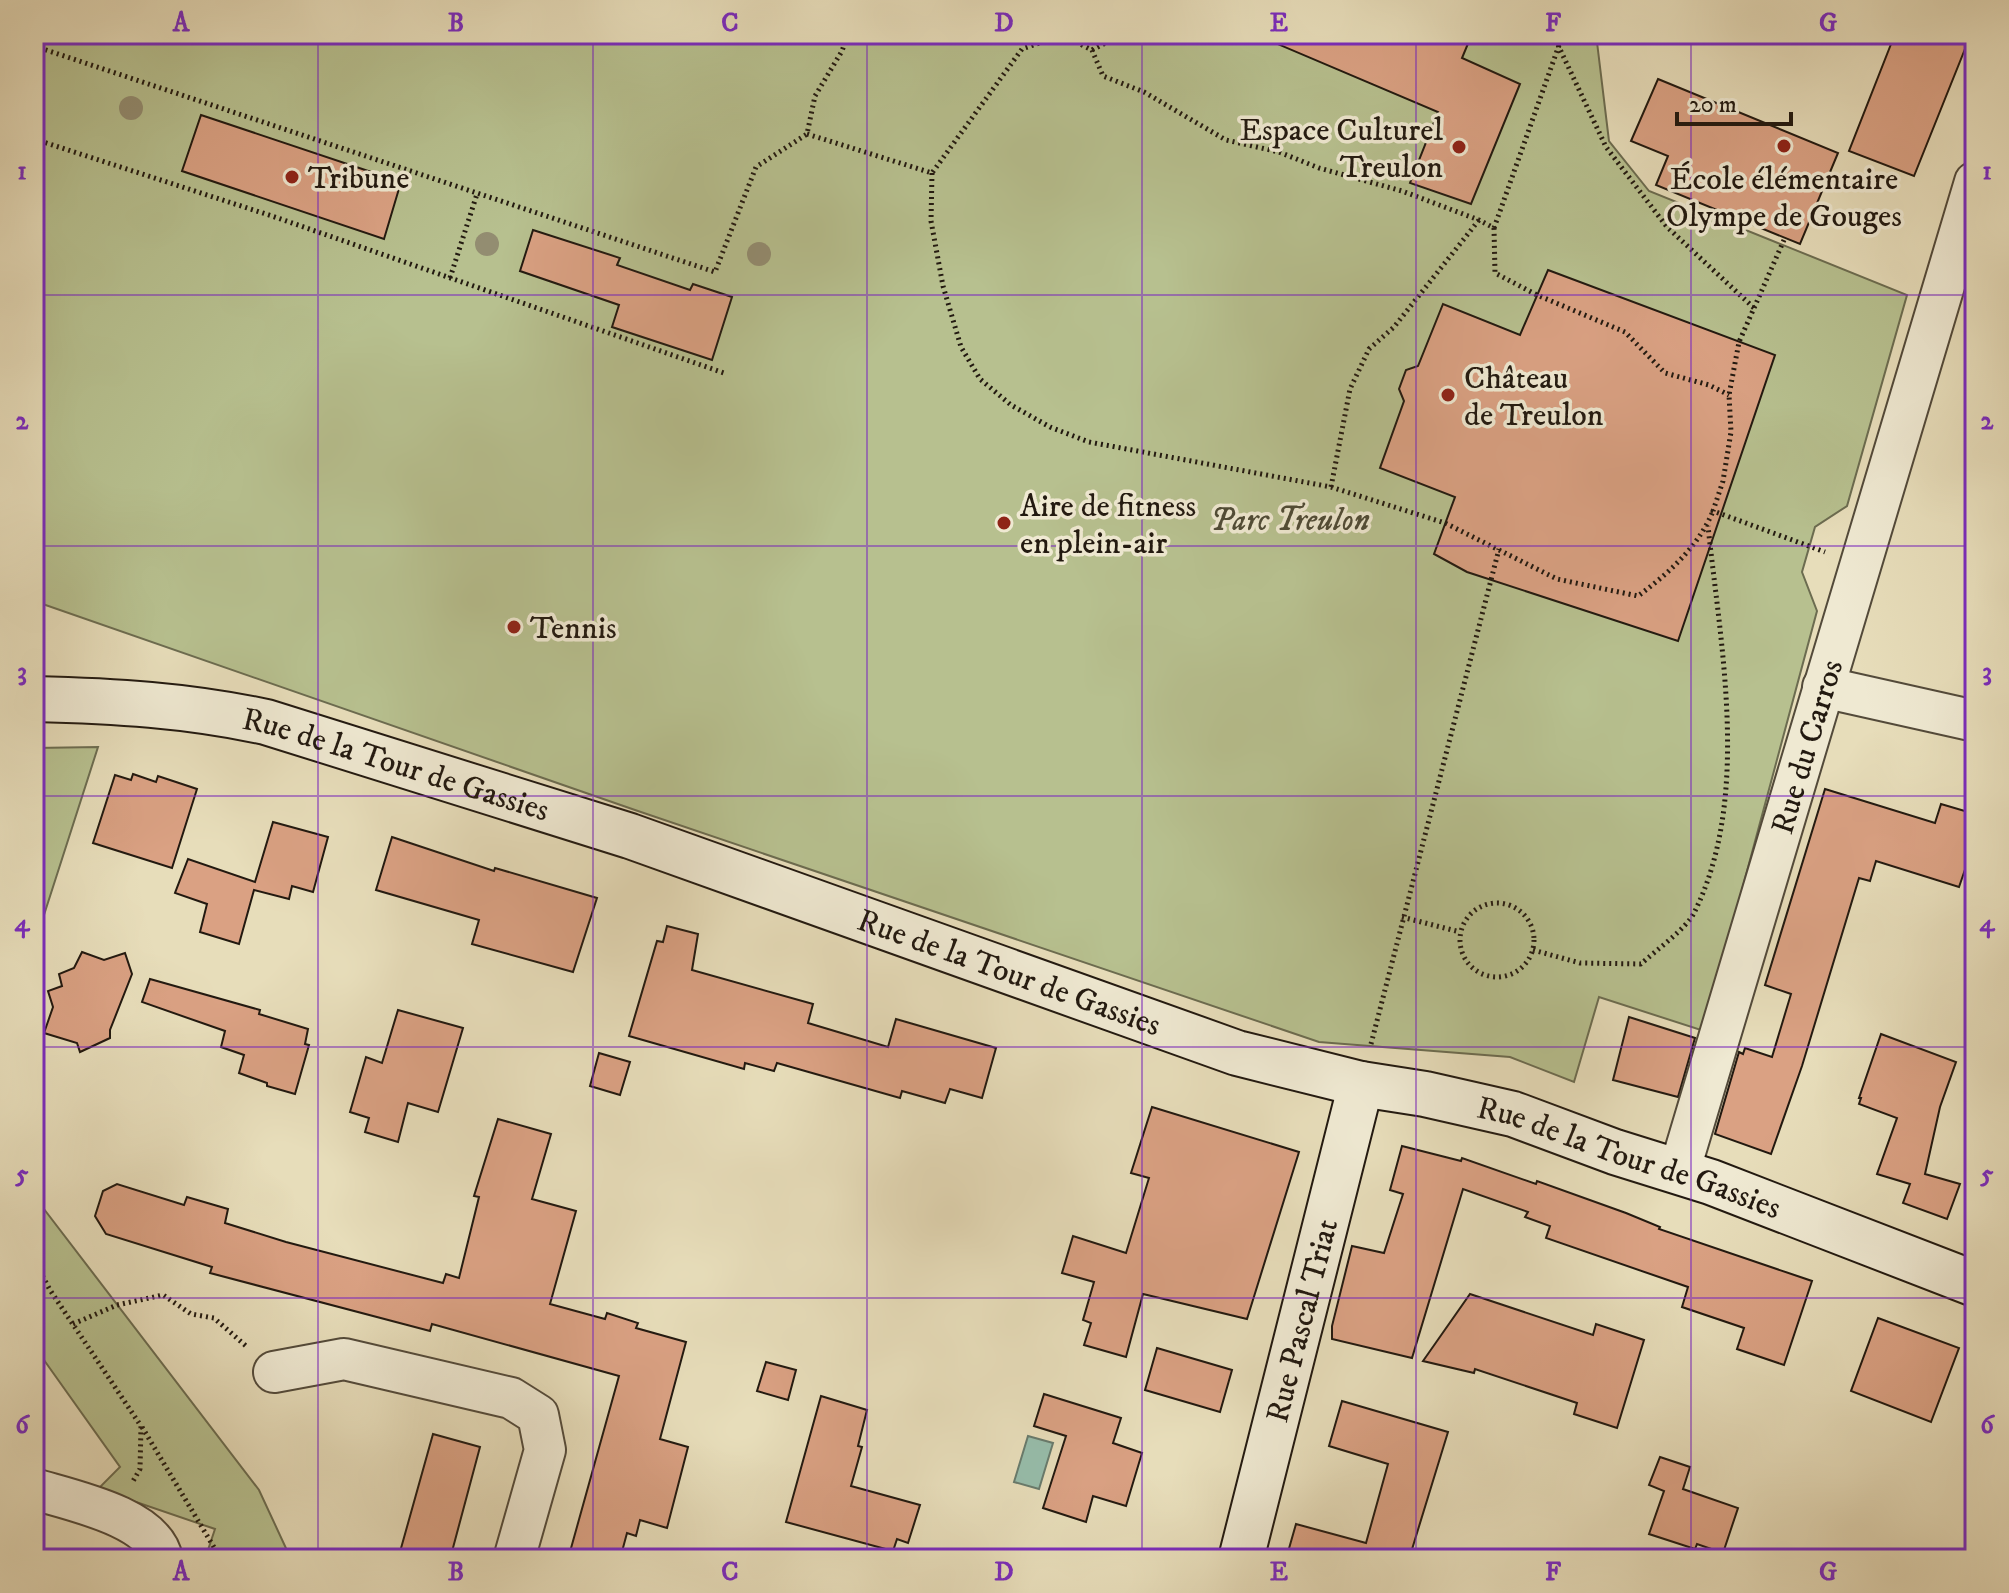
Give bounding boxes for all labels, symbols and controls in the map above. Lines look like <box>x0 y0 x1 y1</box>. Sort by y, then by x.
text: A <box>172 7 191 40</box>
text: B <box>448 7 464 40</box>
text: C <box>721 7 739 40</box>
text: D <box>994 7 1014 40</box>
text: E <box>1270 7 1288 40</box>
text: F <box>1545 7 1562 40</box>
text: G <box>1819 7 1837 40</box>
scale bar <box>1677 76 1791 126</box>
text: 20 m <box>1689 90 1737 120</box>
place label: Espace Culturel Treulon <box>1239 111 1443 188</box>
marker: École élémentaire Olympe de Gouges <box>1775 137 1793 155</box>
marker: Espace Culturel Treulon <box>1450 138 1468 156</box>
text: 1 <box>17 155 27 188</box>
text: 1 <box>1982 155 1992 188</box>
place label: Tribune <box>308 159 409 199</box>
place label: École élémentaire Olympe de Gouges <box>1666 160 1902 237</box>
marker: Tribune <box>283 168 301 186</box>
place label: Château de Treulon <box>1464 359 1604 436</box>
marker: Château de Treulon <box>1439 386 1457 404</box>
text: 2 <box>16 405 30 438</box>
text: 2 <box>1981 405 1995 438</box>
place label: Aire de fitness en plein-air <box>1020 487 1196 564</box>
park label: Parc Treulon <box>1210 501 1370 541</box>
marker: Aire de fitness en plein-air <box>995 514 1013 532</box>
place label: Tennis <box>530 609 617 649</box>
marker: Tennis <box>505 618 523 636</box>
street label: Rue du Carros <box>1763 655 1853 839</box>
text: 3 <box>17 656 27 689</box>
text: 3 <box>1982 656 1992 689</box>
street label: Rue de la Tour de Gassies <box>239 700 554 831</box>
street label: Rue de la Tour de Gassies <box>852 901 1166 1046</box>
text: 4 <box>15 907 31 940</box>
text: 4 <box>1980 907 1996 940</box>
street label: Rue de la Tour de Gassies <box>1473 1088 1786 1229</box>
text: 5 <box>15 1158 29 1191</box>
text: 5 <box>1980 1158 1994 1191</box>
street label: Rue Pascal Triat <box>1258 1215 1348 1427</box>
text: 6 <box>15 1409 30 1442</box>
text: 6 <box>1980 1409 1995 1442</box>
text: A <box>172 1556 191 1589</box>
text: B <box>448 1556 464 1589</box>
text: C <box>721 1556 739 1589</box>
text: D <box>994 1556 1014 1589</box>
text: E <box>1270 1556 1288 1589</box>
text: F <box>1545 1556 1562 1589</box>
text: G <box>1819 1556 1837 1589</box>

